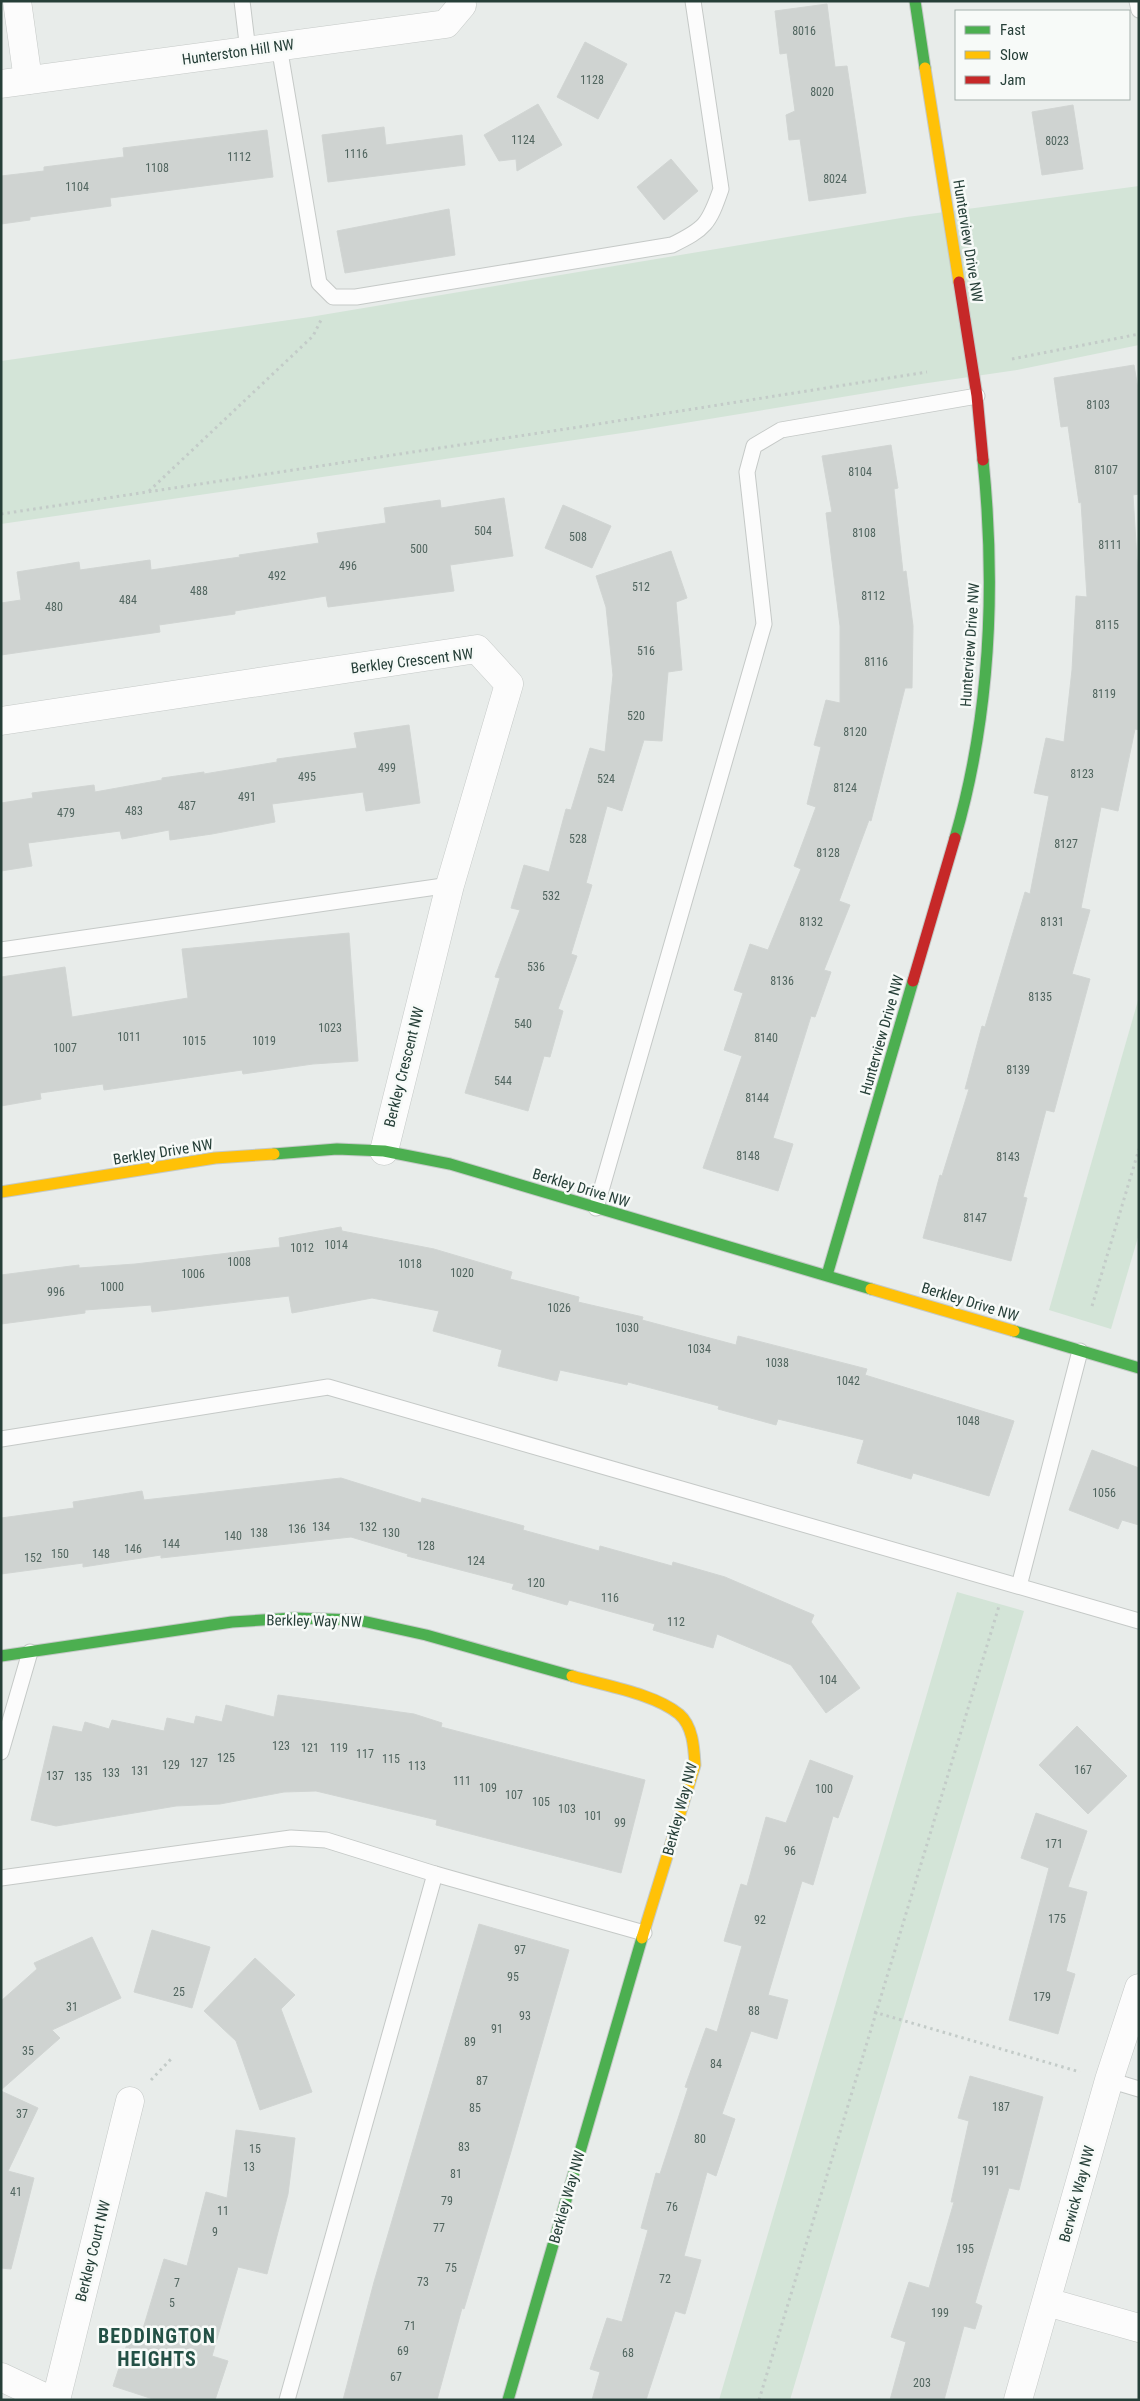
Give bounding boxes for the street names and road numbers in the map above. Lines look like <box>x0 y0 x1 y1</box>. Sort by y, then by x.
street label: Hunterston Hill NW <box>181 35 296 69</box>
street label: Hunterview Drive NW <box>949 178 987 304</box>
street label: Hunterview Drive NW <box>957 582 983 708</box>
street label: Berkley Crescent NW <box>350 644 475 677</box>
street label: Hunterview Drive NW <box>856 972 908 1097</box>
street label: Berkley Crescent NW <box>380 1004 428 1129</box>
street label: Berkley Drive NW <box>112 1135 215 1169</box>
street label: Berkley Drive NW <box>530 1165 632 1211</box>
street label: Berkley Drive NW <box>919 1279 1021 1325</box>
street label: Berkley Way NW <box>266 1611 362 1631</box>
street label: Berkley Way NW <box>659 1760 701 1857</box>
street label: Berwick Way NW <box>1056 2143 1099 2244</box>
street label: Berkley Way NW <box>545 2148 589 2245</box>
street label: Berkley Court NW <box>72 2198 114 2303</box>

